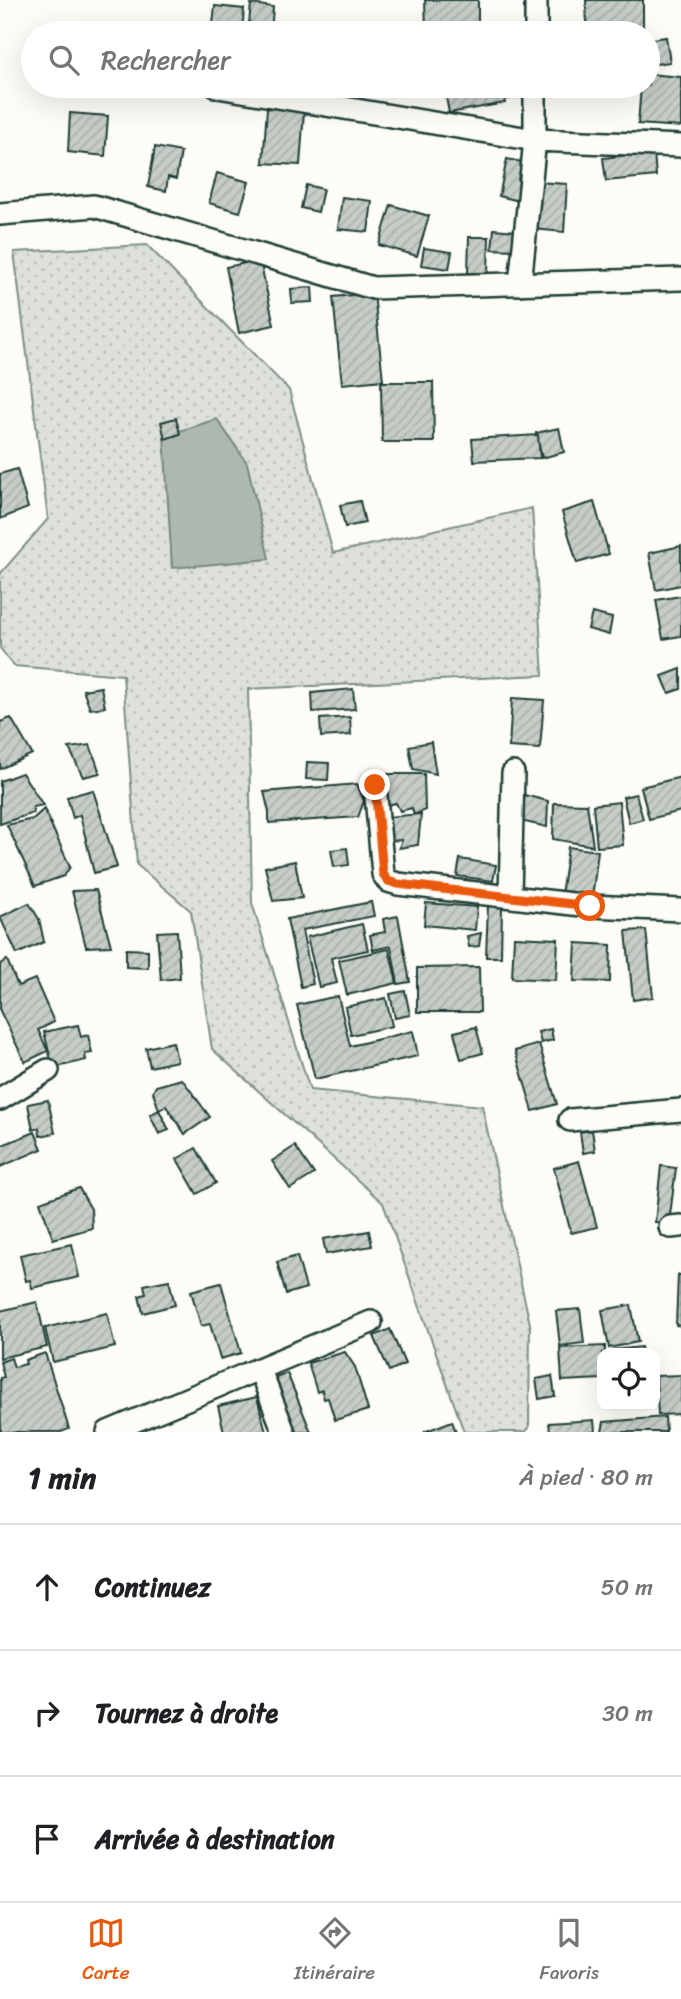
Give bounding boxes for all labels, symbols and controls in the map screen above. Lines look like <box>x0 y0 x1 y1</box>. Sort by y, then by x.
search box <box>21 21 660 98</box>
text: Rechercher <box>101 37 231 83</box>
icon: search <box>45 41 83 79</box>
route end <box>359 769 390 800</box>
route start <box>574 890 605 921</box>
map controls <box>597 1348 660 1411</box>
button: locate <box>597 1348 660 1411</box>
text: 1 min <box>28 1451 96 1505</box>
text: À pied · 80 m <box>519 1457 653 1498</box>
text: Continuez <box>95 1564 211 1610</box>
text: 50 m <box>601 1567 653 1608</box>
icon: ahead <box>28 1568 66 1606</box>
text: Tournez à droite <box>95 1690 278 1736</box>
text: 30 m <box>602 1693 653 1734</box>
icon: right <box>28 1694 66 1732</box>
text: Arrivée à destination <box>95 1816 335 1862</box>
icon: arrive <box>28 1820 66 1858</box>
tab: Carte <box>82 1914 129 1989</box>
tab: Itinéraire <box>294 1914 375 1989</box>
tab: Favoris <box>540 1914 599 1989</box>

